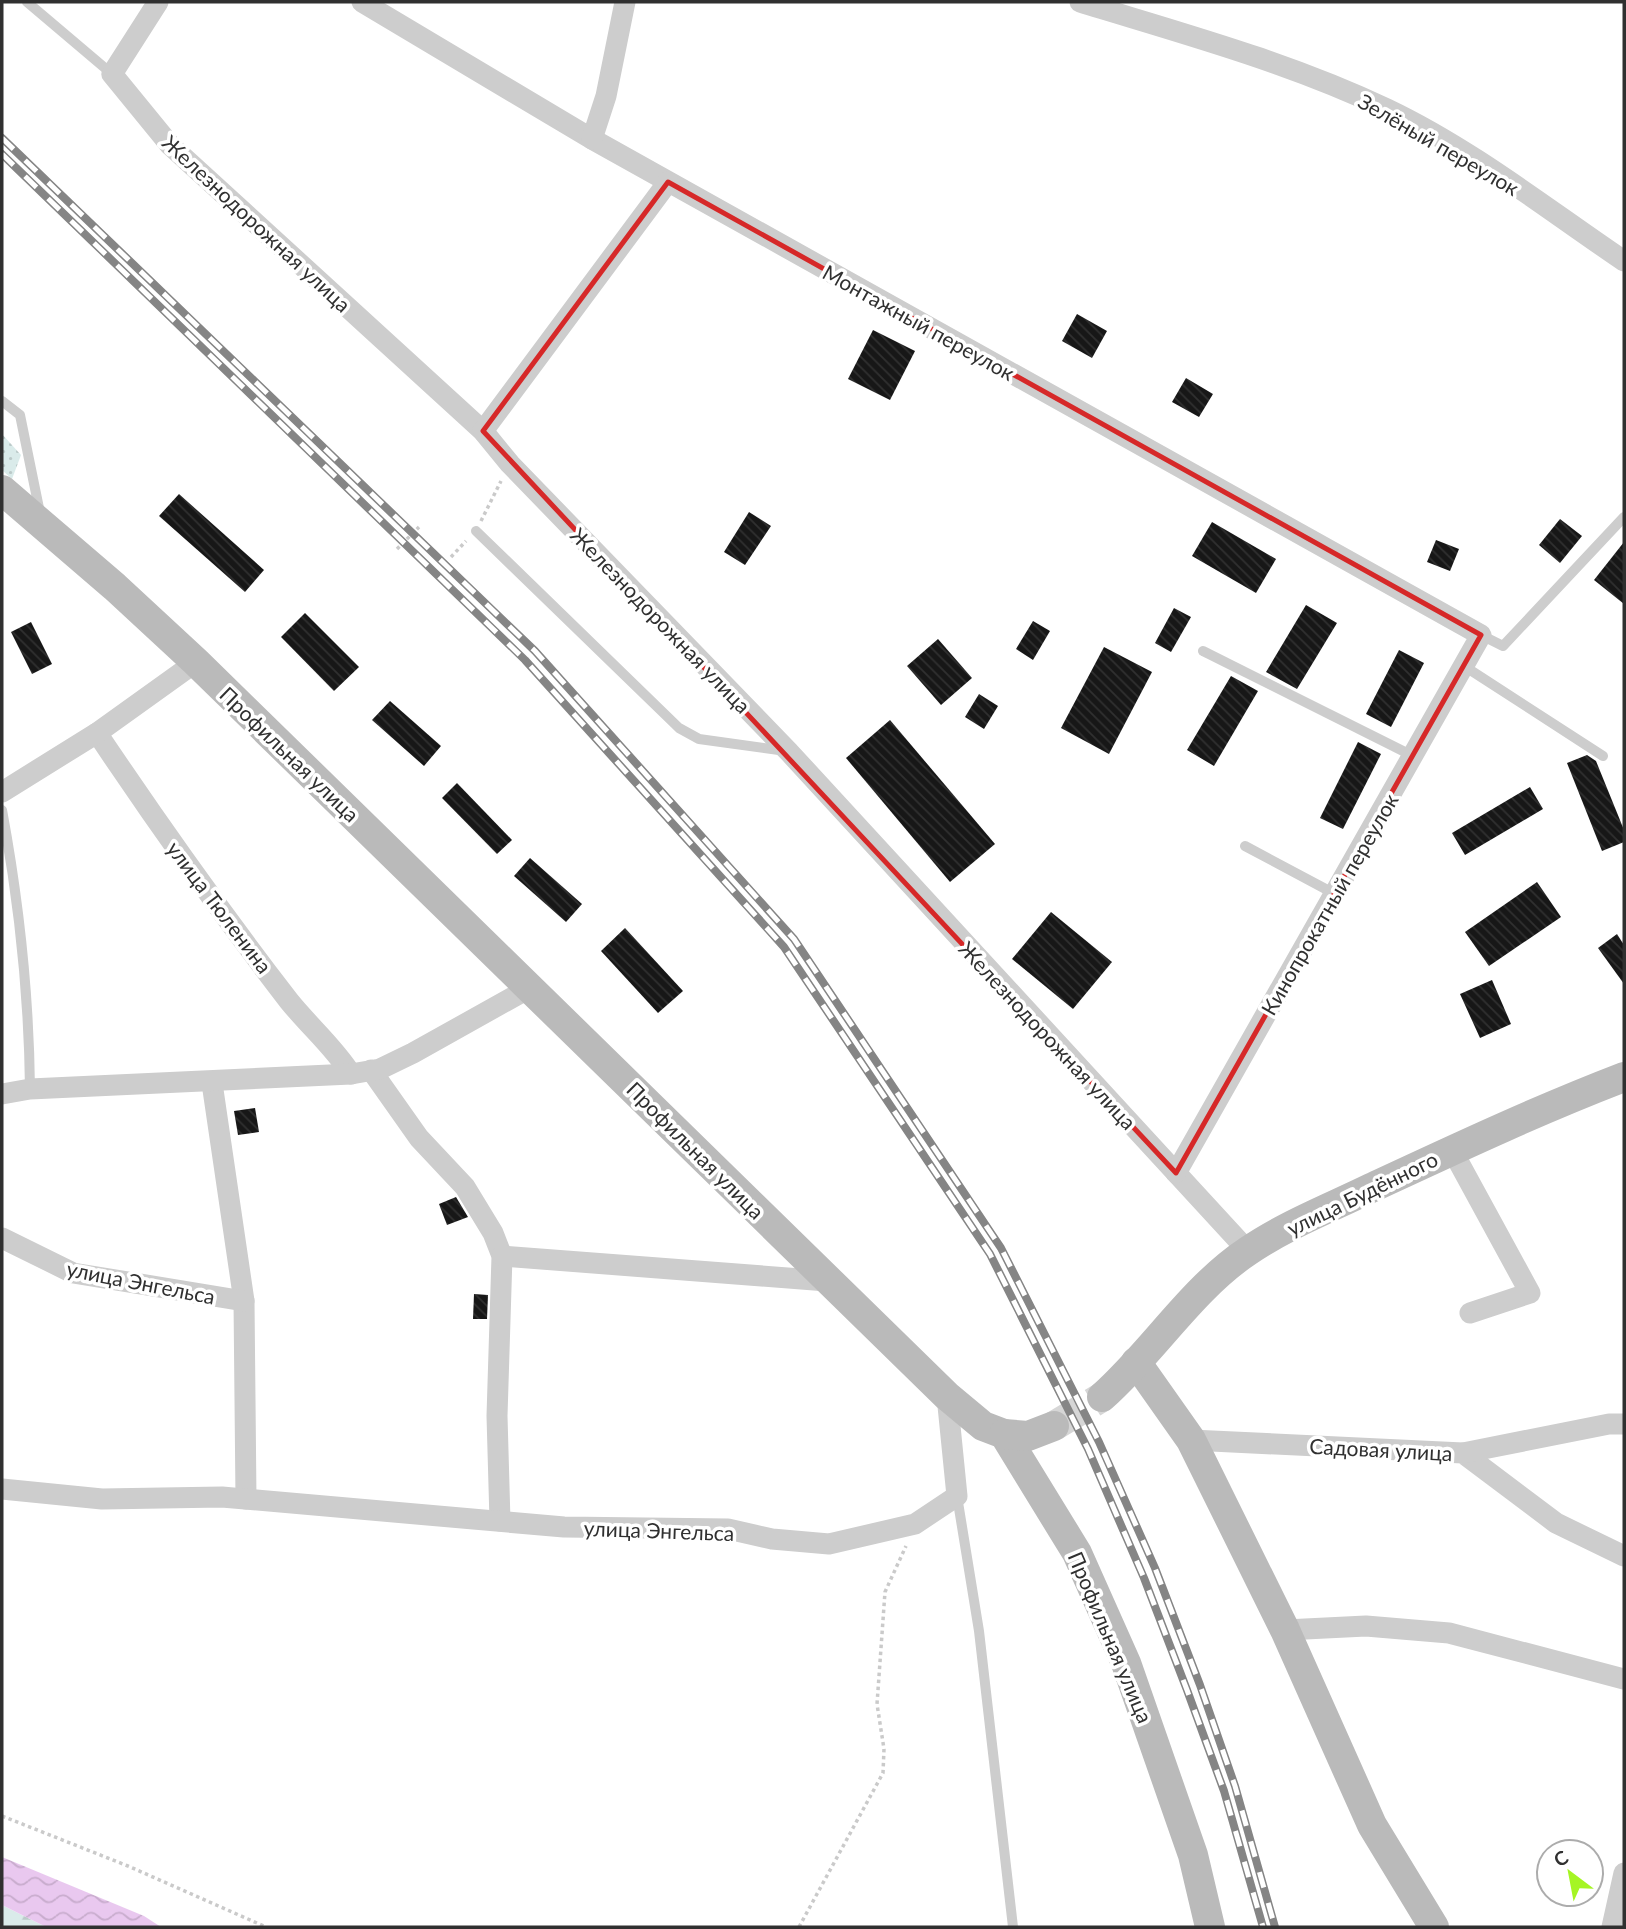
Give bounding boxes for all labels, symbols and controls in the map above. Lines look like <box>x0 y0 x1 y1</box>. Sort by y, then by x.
street label: Зелёный переулок <box>1354 88 1524 200</box>
street label: Железнодорожная улица <box>158 129 356 317</box>
street label: Монтажный переулок <box>819 259 1019 385</box>
street label: Железнодорожная улица <box>566 522 756 718</box>
street label: Профильная улица <box>215 681 365 827</box>
street label: Кинопрокатный переулок <box>1255 789 1403 1019</box>
street label: улица Тюленина <box>162 836 278 978</box>
street label: Железнодорожная улица <box>954 936 1142 1134</box>
street label: Профильная улица <box>622 1076 770 1224</box>
street label: улица Будённого <box>1283 1146 1442 1240</box>
street label: улица Энгельса <box>65 1255 217 1309</box>
street label: Садовая улица <box>1309 1433 1453 1465</box>
street label: улица Энгельса <box>583 1515 735 1545</box>
street label: Профильная улица <box>1064 1548 1158 1726</box>
north arrow <box>1535 1838 1605 1908</box>
text: С <box>1549 1845 1573 1871</box>

